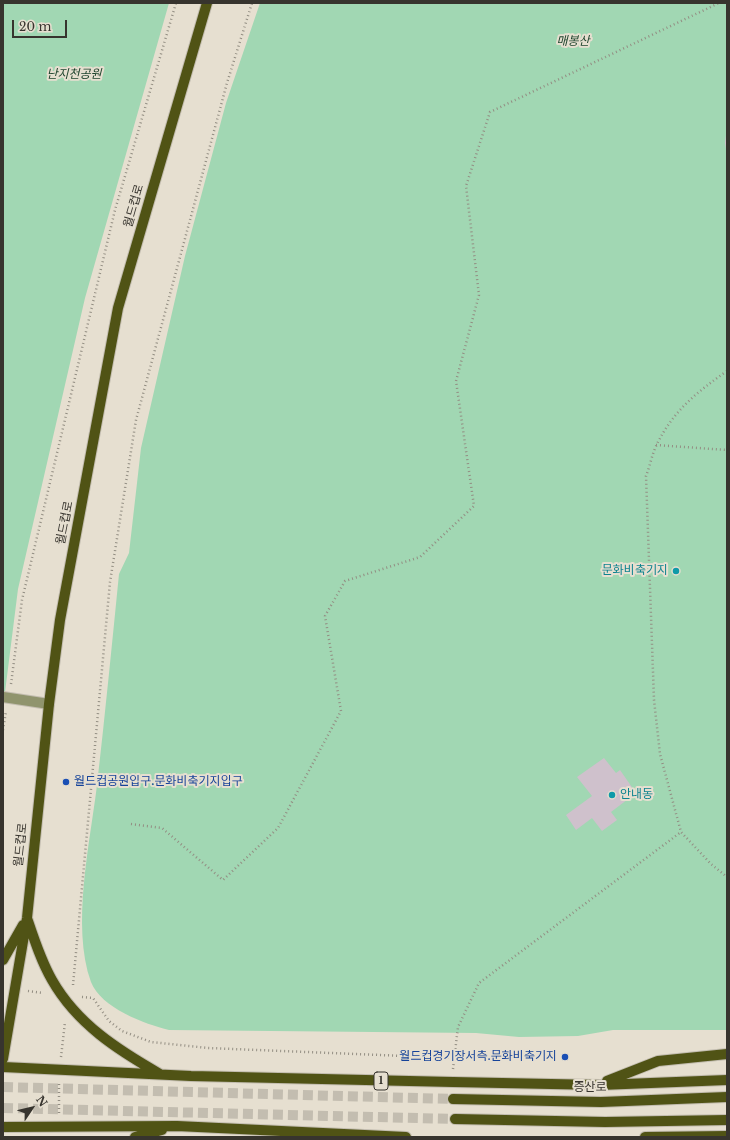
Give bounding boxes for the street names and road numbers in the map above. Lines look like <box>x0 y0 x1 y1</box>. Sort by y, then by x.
street label: 월드컵로 <box>121 183 147 229</box>
street label: 월드컵로 <box>54 500 76 546</box>
street label: 월드컵로 <box>12 822 30 868</box>
road number: 1 <box>374 1072 388 1090</box>
street label: 증산로 <box>573 1081 607 1095</box>

